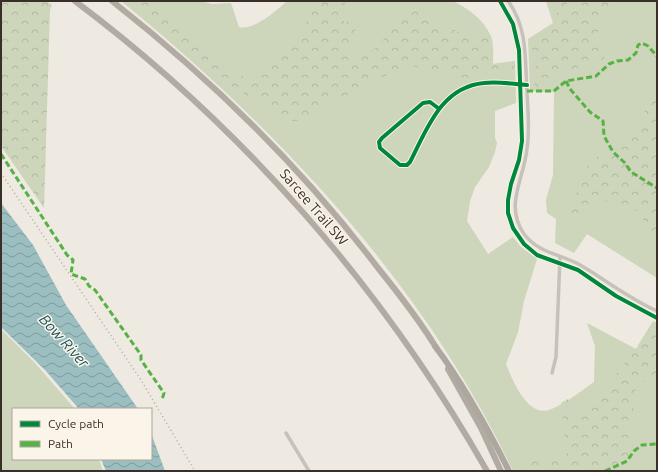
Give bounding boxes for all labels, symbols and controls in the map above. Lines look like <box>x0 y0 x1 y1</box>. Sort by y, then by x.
street label: Sarcee Trail SW <box>277 166 351 248</box>
water label: Bow River <box>36 311 94 372</box>
legend <box>12 408 152 460</box>
text: Cycle path <box>48 417 104 430</box>
text: Path <box>48 437 73 450</box>

